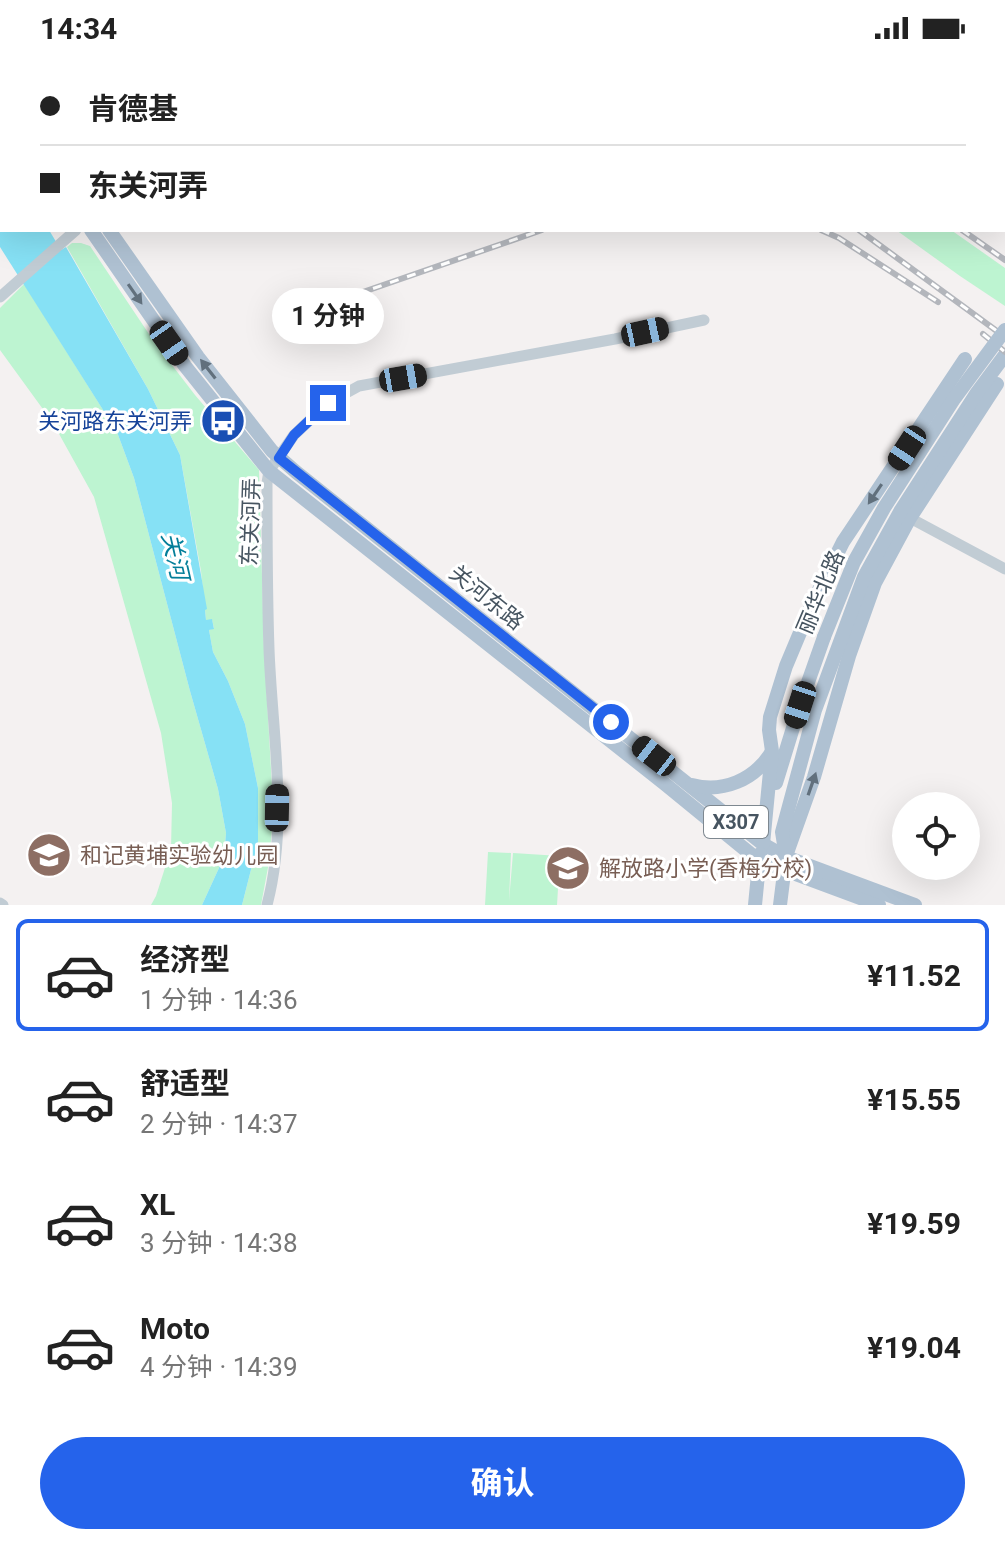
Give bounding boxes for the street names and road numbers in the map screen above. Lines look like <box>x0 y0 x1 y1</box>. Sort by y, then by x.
street label: 东关河弄 <box>236 478 265 566</box>
street label: 丽华北路 <box>792 547 849 638</box>
street label: 关河东路 <box>445 560 529 635</box>
road number: X307 <box>704 806 768 838</box>

